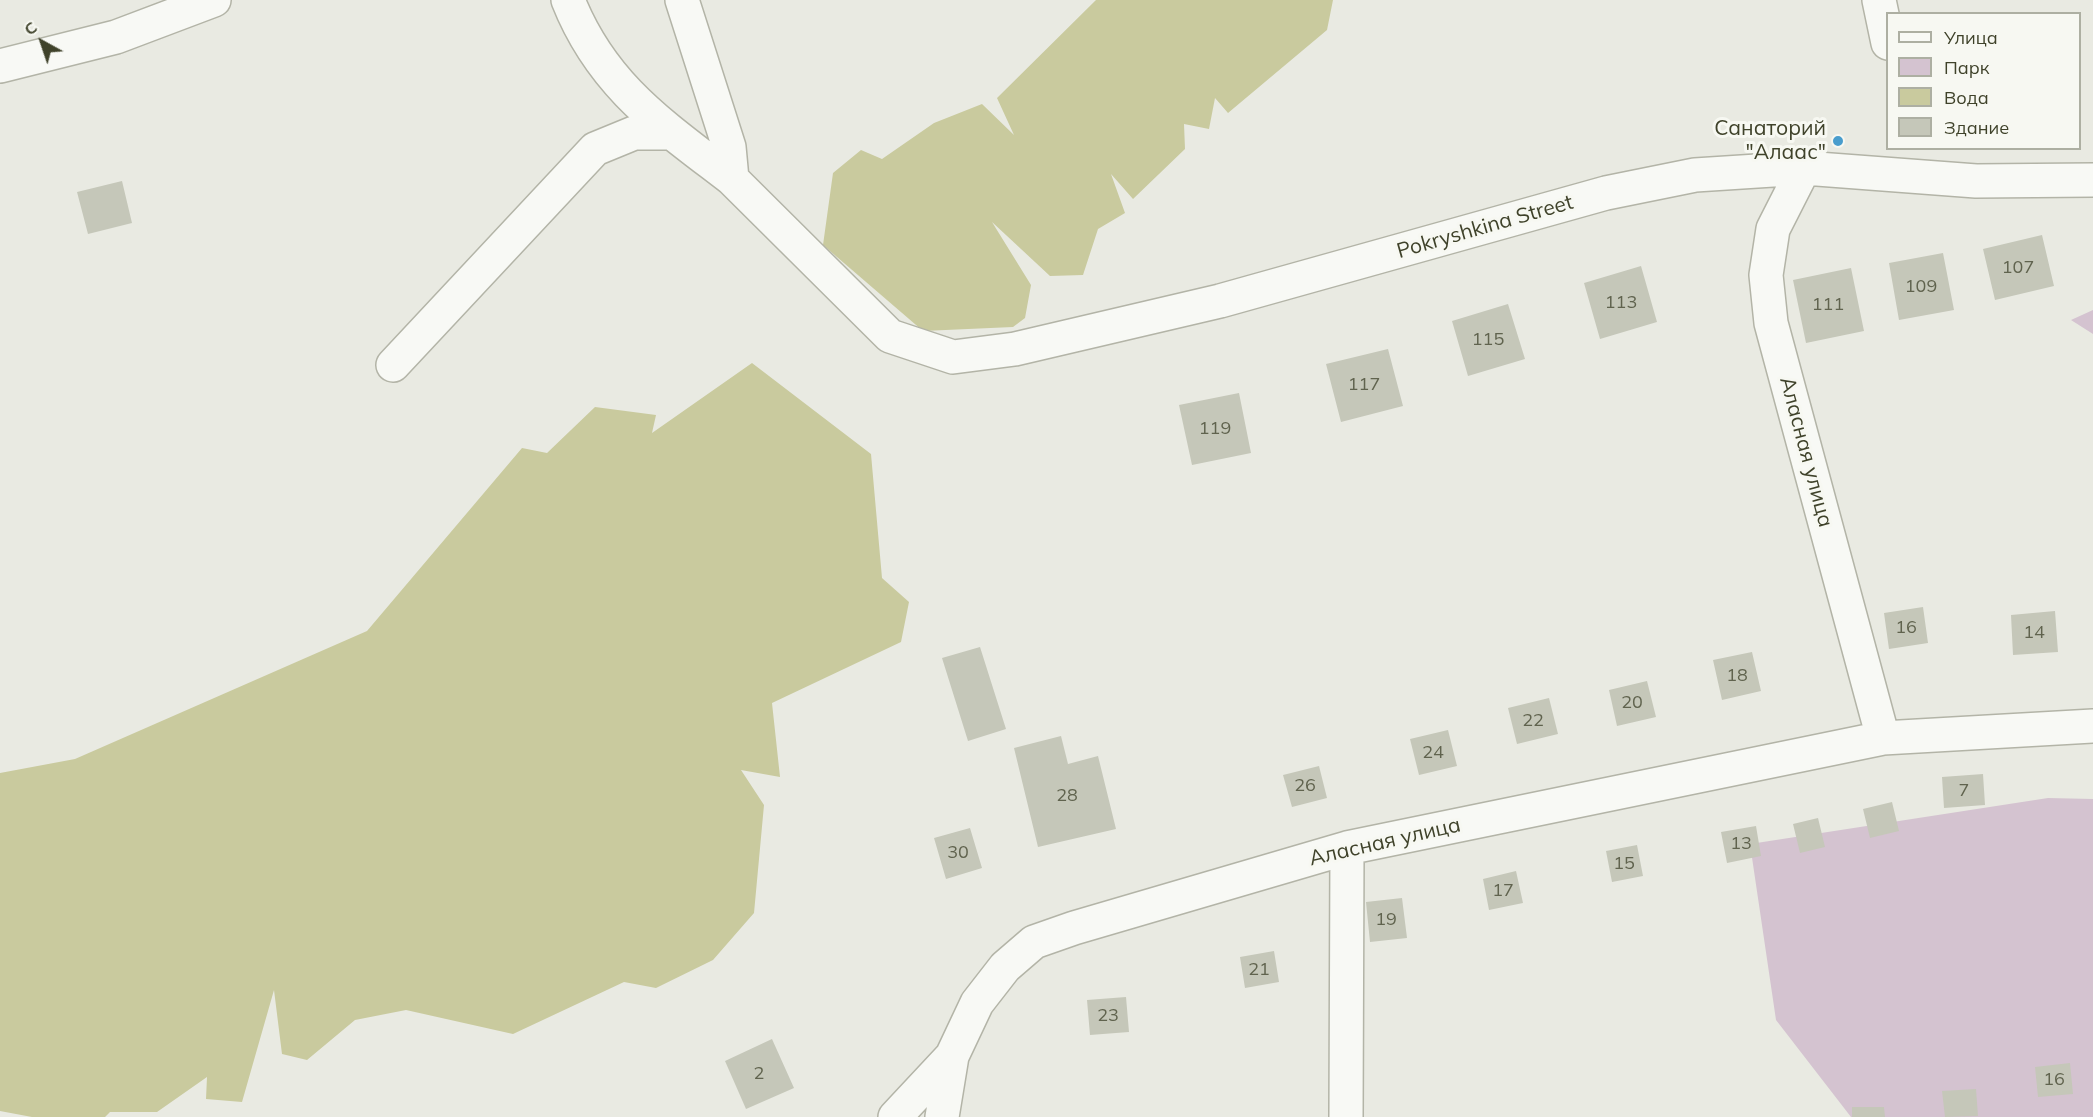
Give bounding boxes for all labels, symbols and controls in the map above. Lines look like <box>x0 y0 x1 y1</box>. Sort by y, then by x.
north arrow <box>12 12 72 72</box>
legend <box>1886 12 2081 150</box>
text: С <box>20 17 41 39</box>
text: Улица <box>1944 26 1998 49</box>
text: Парк <box>1944 56 1989 79</box>
text: Вода <box>1944 86 1989 109</box>
place label: Санаторий "Алаас" <box>1714 116 1826 166</box>
text: Здание <box>1944 116 2009 139</box>
marker: Санаторий "Алаас" <box>1831 134 1845 148</box>
street label: Pokryshkina Street <box>1394 190 1576 264</box>
house number: 107 <box>2002 257 2034 279</box>
house number: 109 <box>1905 276 1937 298</box>
house number: 113 <box>1605 292 1637 314</box>
house number: 111 <box>1812 294 1844 316</box>
house number: 115 <box>1472 329 1504 351</box>
house number: 117 <box>1348 374 1380 396</box>
street label: Аласная улица <box>1774 374 1838 530</box>
house number: 119 <box>1199 418 1231 440</box>
house number: 16 <box>1895 617 1917 639</box>
house number: 14 <box>2023 622 2045 644</box>
house number: 18 <box>1726 665 1748 687</box>
house number: 20 <box>1621 692 1643 714</box>
house number: 22 <box>1522 710 1544 732</box>
house number: 24 <box>1422 742 1444 764</box>
house number: 26 <box>1294 775 1316 797</box>
house number: 7 <box>1959 780 1969 802</box>
house number: 28 <box>1056 785 1078 807</box>
street label: Аласная улица <box>1307 812 1463 872</box>
house number: 13 <box>1730 833 1752 855</box>
house number: 30 <box>947 842 969 864</box>
house number: 15 <box>1613 853 1635 875</box>
house number: 17 <box>1492 880 1514 902</box>
house number: 19 <box>1375 909 1397 931</box>
house number: 21 <box>1248 959 1270 981</box>
house number: 23 <box>1097 1005 1119 1027</box>
house number: 2 <box>754 1063 764 1085</box>
house number: 16 <box>2043 1069 2065 1091</box>

